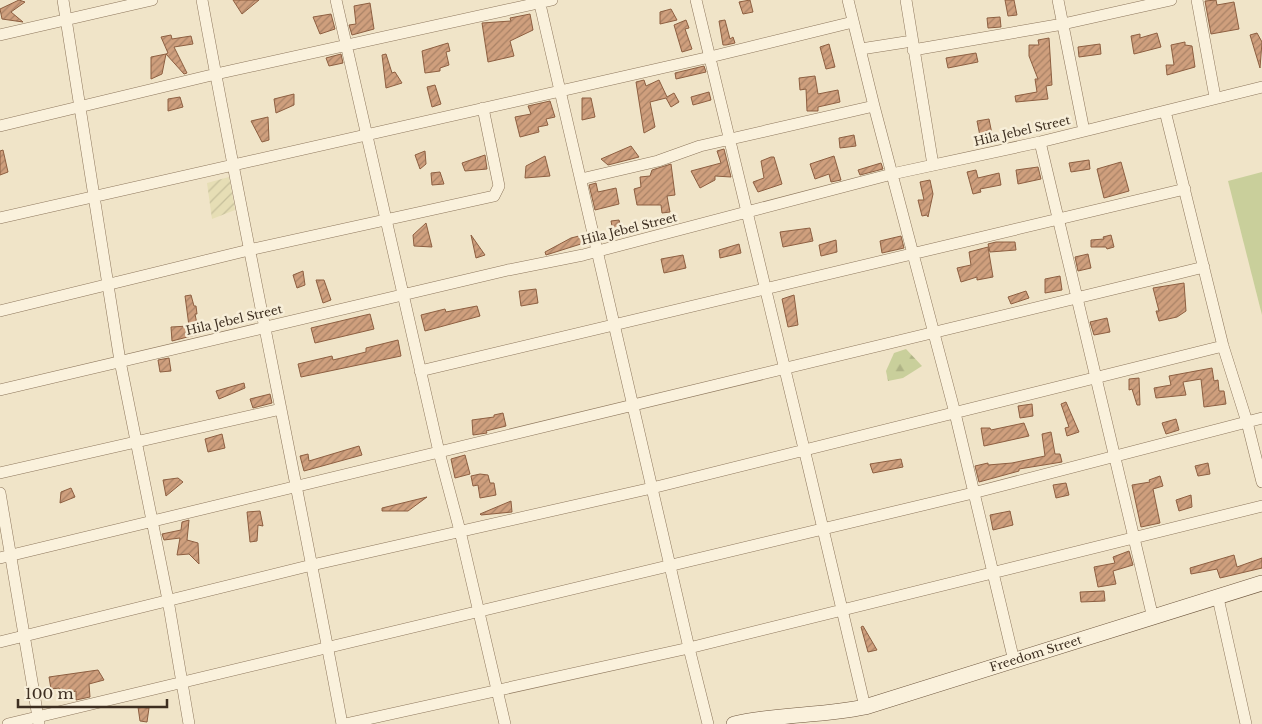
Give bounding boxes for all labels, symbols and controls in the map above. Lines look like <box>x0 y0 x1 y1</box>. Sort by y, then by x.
street label: Hila Jebel Street <box>972 112 1072 149</box>
street label: Hila Jebel Street <box>579 209 679 248</box>
street label: Hila Jebel Street <box>184 301 284 338</box>
street label: Freedom Street <box>988 632 1084 675</box>
scale bar <box>18 676 166 708</box>
text: 100 m <box>25 684 74 703</box>

